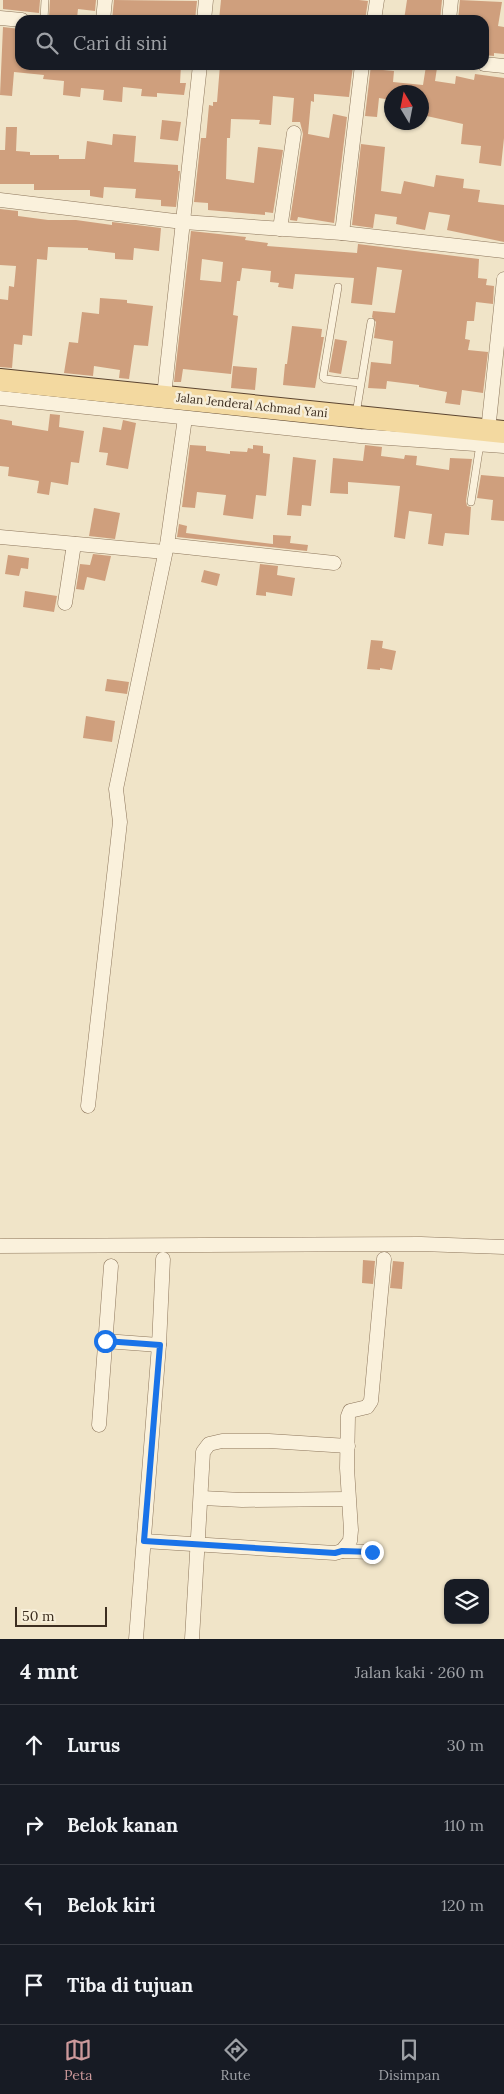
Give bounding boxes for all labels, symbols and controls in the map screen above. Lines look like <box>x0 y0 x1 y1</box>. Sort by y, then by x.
search box <box>15 15 489 70</box>
icon: search <box>33 29 61 57</box>
text: Cari di sini <box>73 31 167 55</box>
north arrow <box>384 85 429 130</box>
street label: Jalan Jenderal Achmad Yani <box>175 389 328 420</box>
route start <box>94 1330 117 1353</box>
route end <box>361 1541 384 1564</box>
map controls <box>444 1579 489 1624</box>
button: layers <box>444 1579 489 1624</box>
scale bar <box>15 1604 108 1627</box>
text: 50 m <box>22 1607 55 1625</box>
text: 4 mnt <box>20 1658 78 1685</box>
text: Jalan kaki · 260 m <box>355 1662 484 1682</box>
icon: ahead <box>20 1731 48 1759</box>
text: Lurus <box>67 1733 120 1757</box>
text: 30 m <box>447 1735 484 1755</box>
icon: right <box>20 1811 48 1839</box>
text: Belok kanan <box>67 1813 178 1837</box>
text: 110 m <box>444 1815 484 1835</box>
icon: left <box>20 1891 48 1919</box>
text: Belok kiri <box>67 1893 156 1917</box>
text: 120 m <box>441 1895 484 1915</box>
icon: arrive <box>20 1971 48 1999</box>
text: Tiba di tujuan <box>67 1973 193 1997</box>
tab: Peta <box>64 2036 92 2084</box>
tab: Rute <box>220 2036 251 2084</box>
tab: Disimpan <box>379 2036 440 2084</box>

